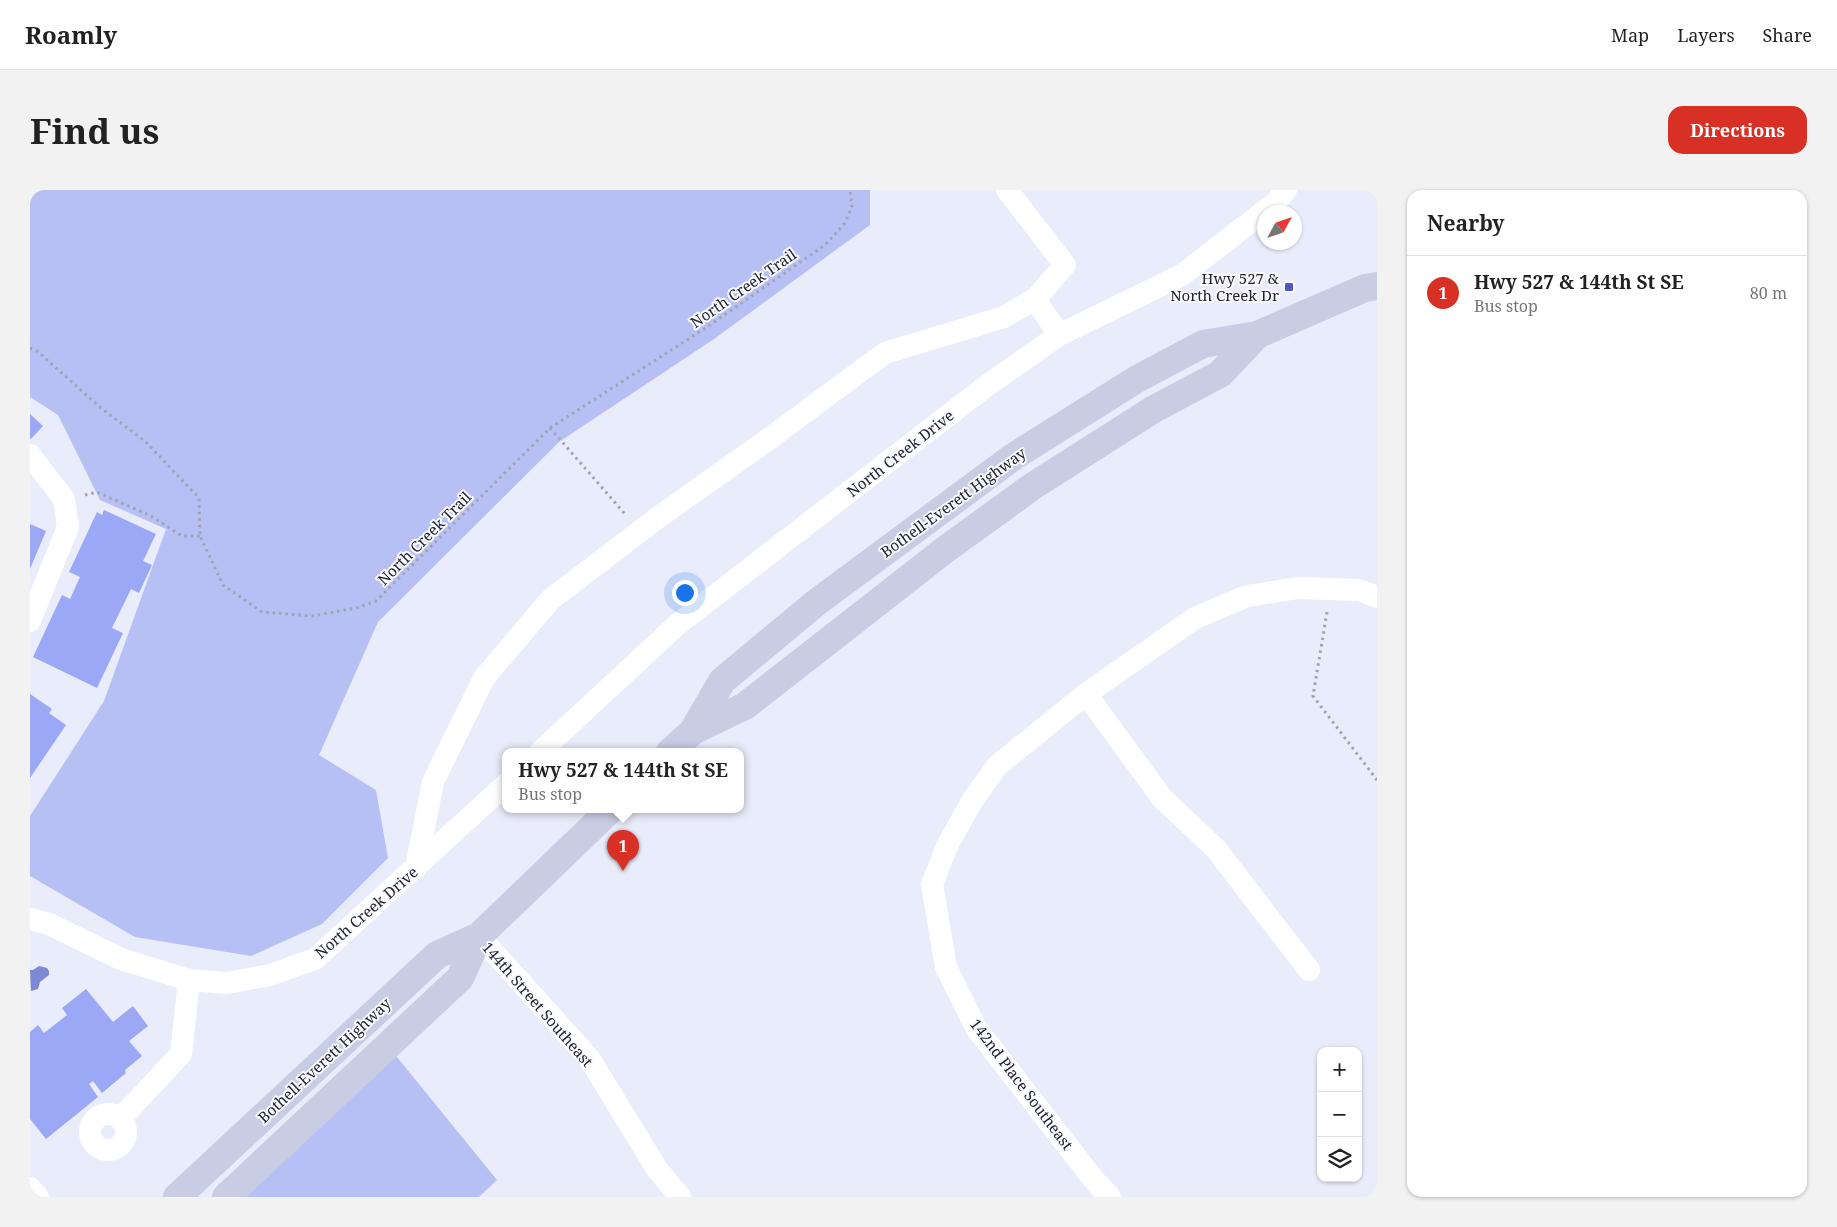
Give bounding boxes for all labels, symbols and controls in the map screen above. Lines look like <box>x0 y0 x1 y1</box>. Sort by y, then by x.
text: Roamly <box>25 18 117 51</box>
text: Map <box>1611 23 1649 47</box>
text: Layers <box>1677 23 1735 47</box>
text: Share <box>1763 23 1812 47</box>
button: Directions <box>1668 106 1807 154</box>
text: Find us <box>30 107 159 154</box>
north arrow <box>1257 205 1302 250</box>
text: Nearby <box>1427 209 1505 237</box>
street label: North Creek Trail <box>686 244 800 332</box>
place label: Hwy 527 & North Creek Dr <box>1170 268 1279 305</box>
text: Hwy 527 & 144th St SE <box>1474 269 1684 295</box>
marker: Hwy 527 & North Creek Dr <box>1283 281 1295 293</box>
text: 1 <box>1438 282 1448 304</box>
text: 80 m <box>1750 282 1787 304</box>
text: Bus stop <box>1474 295 1538 317</box>
street label: North Creek Drive <box>842 405 958 501</box>
street label: Bothell-Everett Highway <box>876 442 1030 561</box>
street label: North Creek Trail <box>373 487 475 589</box>
your location <box>672 580 698 606</box>
popup <box>502 748 744 813</box>
text: Hwy 527 & 144th St SE <box>518 757 728 783</box>
text: Bus stop <box>518 783 582 805</box>
pin: 1 <box>607 830 639 871</box>
street label: North Creek Drive <box>310 862 422 962</box>
street label: 144th Street Southeast <box>478 937 598 1071</box>
street label: Bothell-Everett Highway <box>253 993 395 1127</box>
street label: 142nd Place Southeast <box>966 1014 1078 1154</box>
map controls <box>1317 1047 1362 1182</box>
button: + <box>1317 1047 1362 1092</box>
button: − <box>1317 1092 1362 1137</box>
button: layers <box>1317 1137 1362 1182</box>

